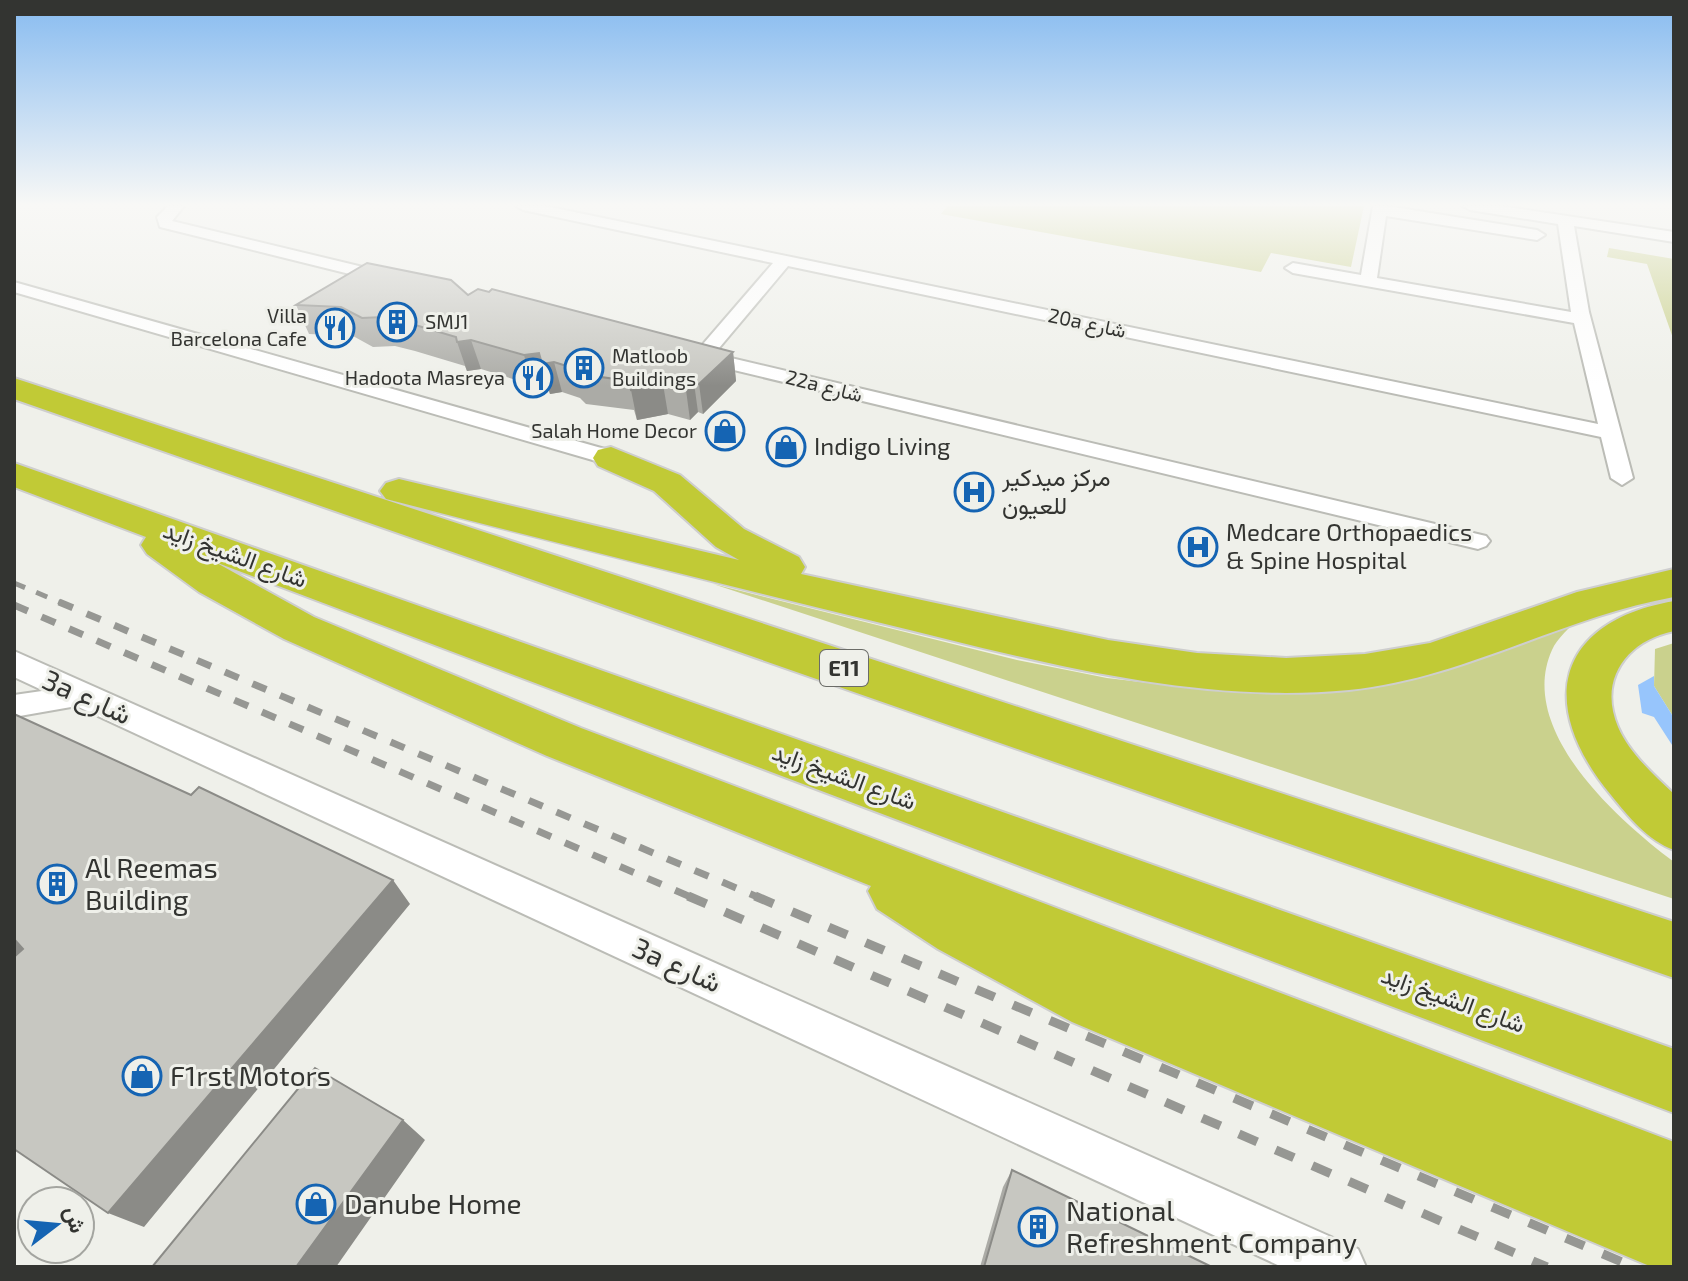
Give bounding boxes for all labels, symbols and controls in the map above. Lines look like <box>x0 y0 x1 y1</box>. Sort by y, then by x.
building icon: SMJ1 <box>376 301 418 343</box>
street label: 20a شارع <box>1045 302 1128 345</box>
place label: Villa Barcelona Cafe <box>171 303 307 350</box>
restaurant icon: Villa Barcelona Cafe <box>314 307 356 349</box>
place label: SMJ1 <box>425 309 469 333</box>
place label: Matloob Buildings <box>612 343 696 390</box>
building icon: Matloob Buildings <box>563 347 605 389</box>
restaurant icon: Hadoota Masreya <box>512 357 554 399</box>
street label: 22a شارع <box>783 364 865 409</box>
place label: Hadoota Masreya <box>345 365 505 389</box>
shop icon: Salah Home Decor <box>704 410 746 452</box>
place label: Salah Home Decor <box>531 418 697 442</box>
shop icon: Indigo Living <box>765 426 807 468</box>
place label: Indigo Living <box>814 431 951 460</box>
place label: مركز ميدكير للعيون <box>1001 462 1111 521</box>
hospital icon: مركز ميدكير للعيون <box>953 471 995 513</box>
street label: شارع الشيخ زايد <box>158 514 311 597</box>
place label: Medcare Orthopaedics & Spine Hospital <box>1226 517 1472 574</box>
hospital icon: Medcare Orthopaedics & Spine Hospital <box>1177 526 1219 568</box>
road number: E11 <box>820 650 868 686</box>
street label: 3a شارع <box>37 662 137 733</box>
street label: شارع الشيخ زايد <box>767 736 920 819</box>
place label: Al Reemas Building <box>85 850 218 916</box>
building icon: Al Reemas Building <box>36 863 78 905</box>
street label: 3a شارع <box>627 930 727 1001</box>
street label: شارع الشيخ زايد <box>1376 959 1529 1042</box>
shop icon: F1rst Motors <box>121 1055 163 1097</box>
place label: F1rst Motors <box>170 1058 331 1092</box>
shop icon: Danube Home <box>295 1183 337 1225</box>
north arrow <box>16 1185 96 1265</box>
place label: Danube Home <box>344 1186 522 1220</box>
place label: National Refreshment Company <box>1066 1193 1357 1259</box>
text: ش <box>58 1203 92 1236</box>
building icon: National Refreshment Company <box>1017 1206 1059 1248</box>

